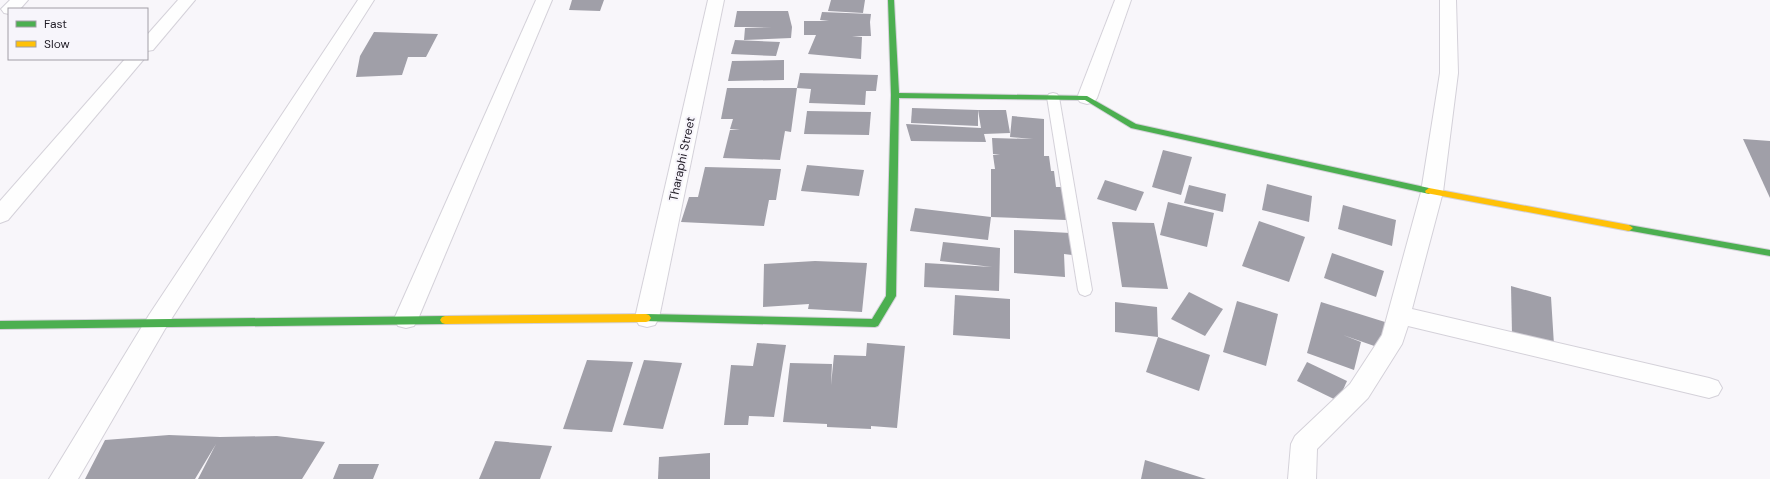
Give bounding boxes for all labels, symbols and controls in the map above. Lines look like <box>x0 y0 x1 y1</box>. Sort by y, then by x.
legend <box>8 8 148 60</box>
text: Fast <box>44 16 67 32</box>
text: Slow <box>44 36 70 52</box>
street label: Tharaphi Street <box>665 115 699 203</box>

